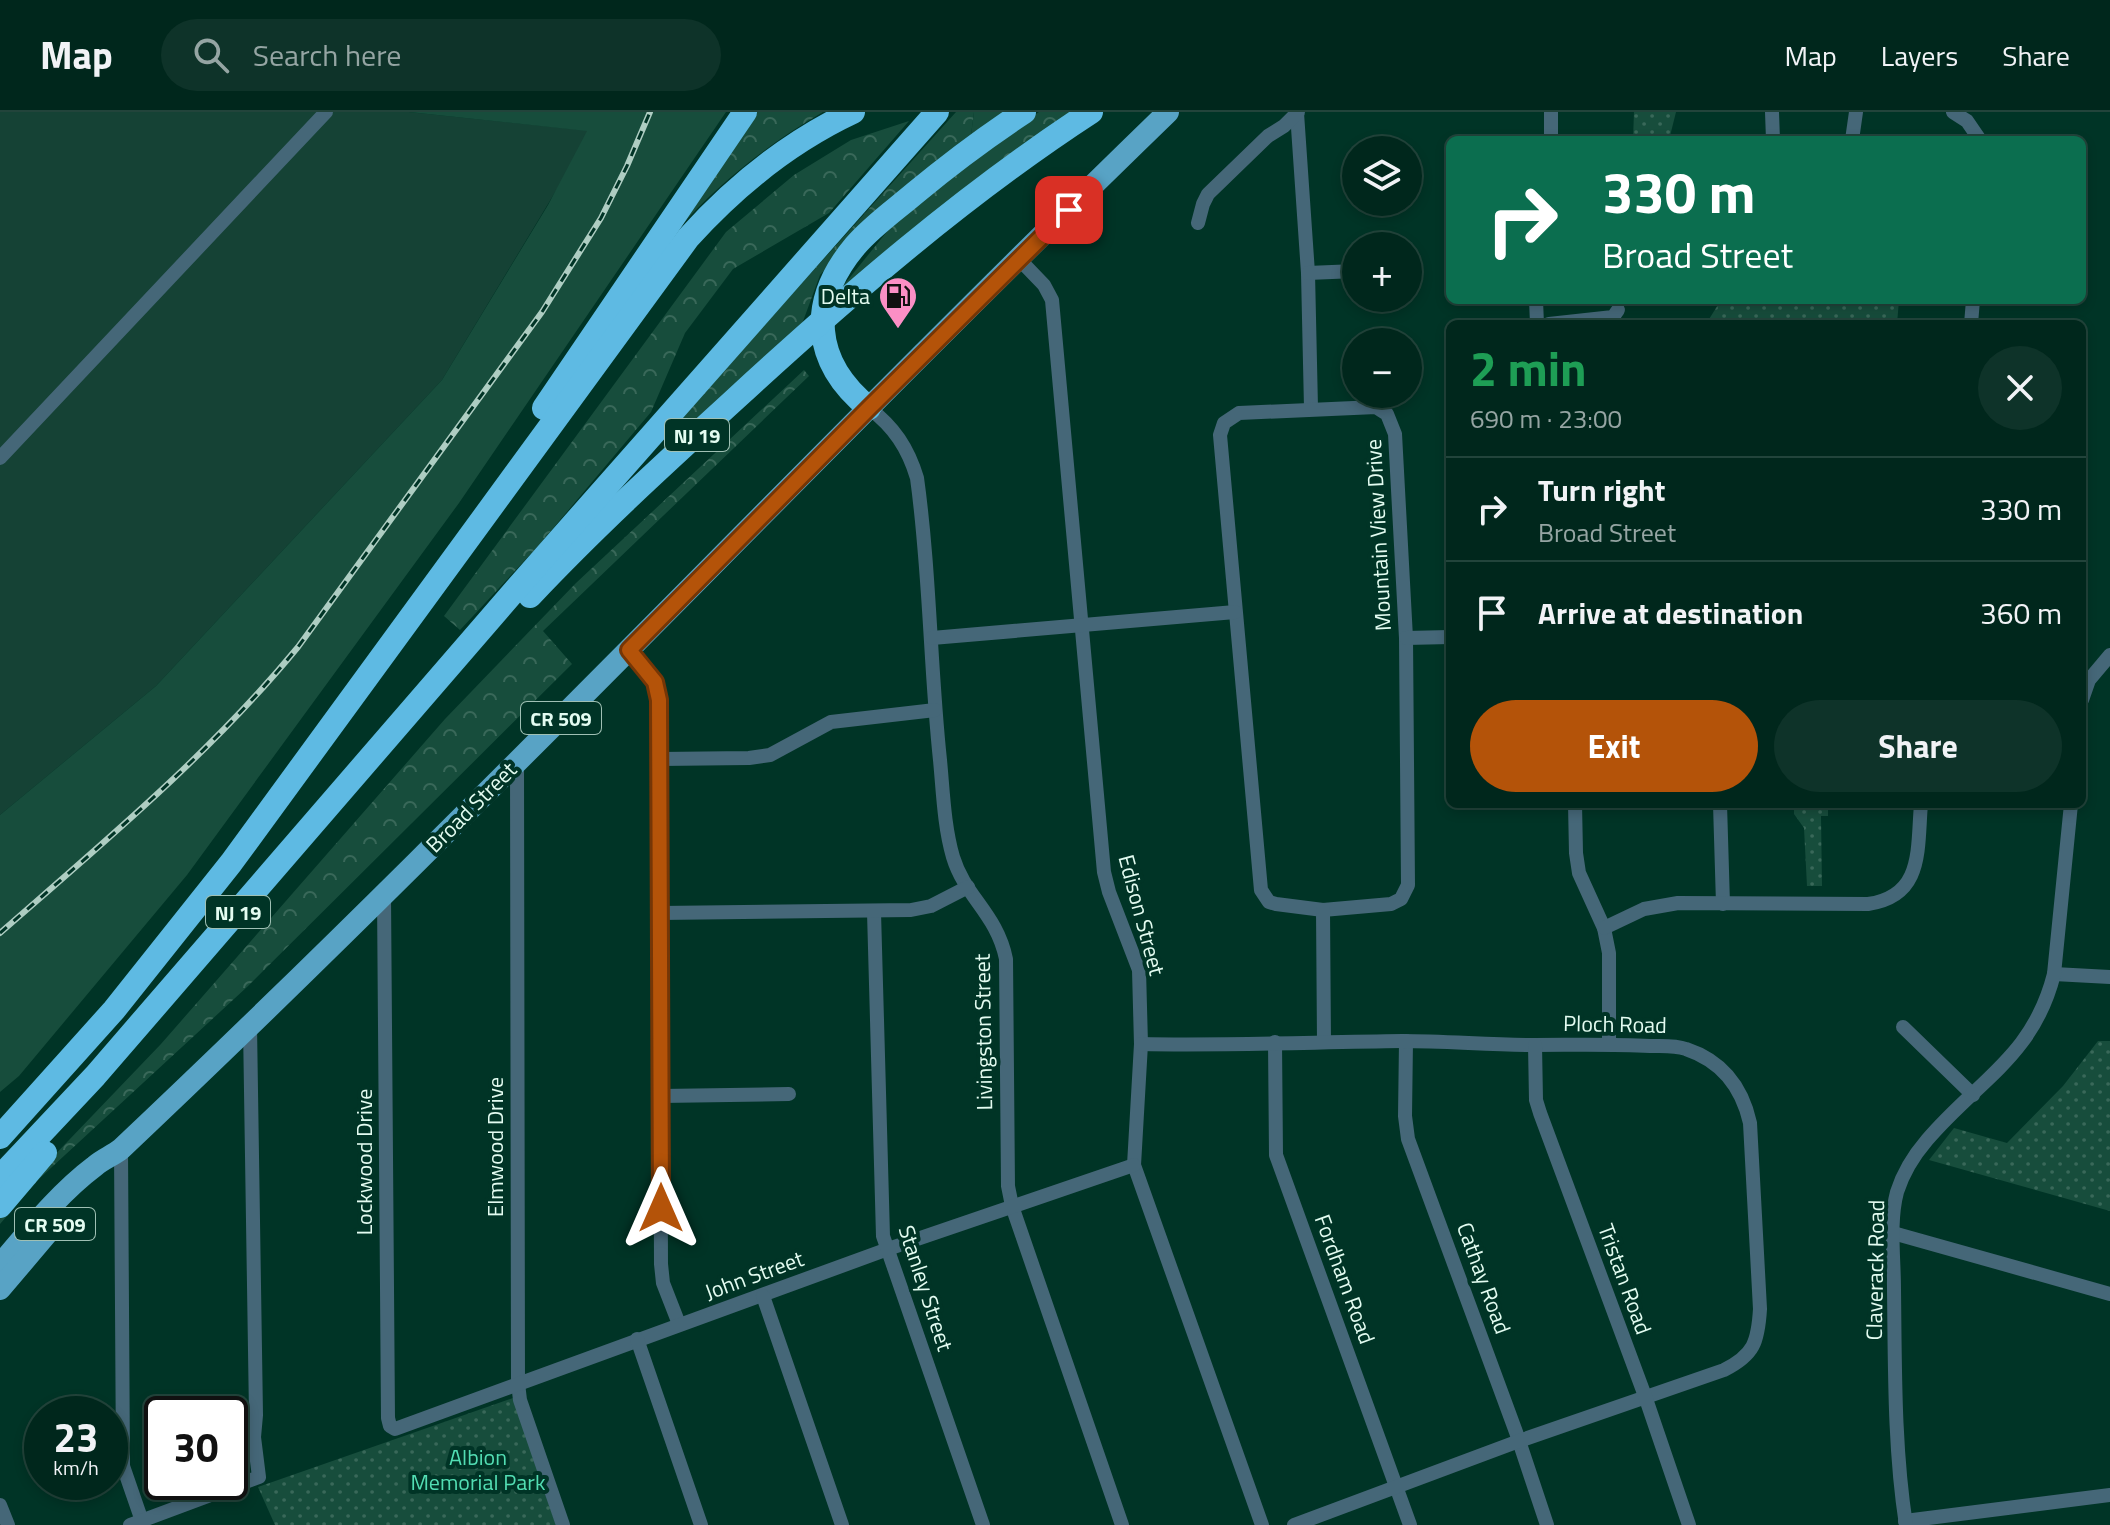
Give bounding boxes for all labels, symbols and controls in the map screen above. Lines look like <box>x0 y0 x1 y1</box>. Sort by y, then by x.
search box <box>161 19 721 91</box>
text: Map <box>40 26 113 84</box>
text: Search here <box>253 32 402 78</box>
icon: search <box>189 33 233 77</box>
text: Map <box>1784 34 1837 77</box>
text: Layers <box>1881 34 1958 77</box>
text: Share <box>2002 34 2070 77</box>
map controls <box>1342 136 1422 408</box>
button: layers <box>1342 136 1422 216</box>
text: 330 m <box>1602 150 1755 235</box>
icon: right <box>1470 168 1574 272</box>
pin <box>1035 176 1103 244</box>
icon: arrive <box>1047 188 1091 232</box>
text: Broad Street <box>1602 227 1793 282</box>
button: + <box>1342 232 1422 312</box>
fuel station icon: Delta <box>877 275 919 330</box>
place label: Delta <box>821 279 870 313</box>
button: − <box>1342 328 1422 408</box>
text: 2 min <box>1470 332 1587 405</box>
button: close <box>1978 346 2062 430</box>
text: 690 m · 23:00 <box>1470 399 1622 438</box>
road number: NJ 19 <box>665 419 729 451</box>
street label: Mountain View Drive <box>1356 438 1400 632</box>
text: Turn right <box>1538 467 1666 513</box>
text: 330 m <box>1980 486 2062 532</box>
icon: right <box>1470 487 1514 531</box>
text: Broad Street <box>1538 513 1676 552</box>
text: Arrive at destination <box>1538 590 1803 636</box>
text: 360 m <box>1980 590 2062 636</box>
icon: arrive <box>1470 591 1514 635</box>
button: Exit <box>1470 700 1758 792</box>
button: Share <box>1774 700 2062 792</box>
road number: CR 509 <box>521 702 601 734</box>
street label: Broad Street <box>418 753 525 860</box>
street label: Edison Street <box>1110 851 1174 979</box>
road number: NJ 19 <box>206 896 270 928</box>
street label: Livingston Street <box>965 953 1001 1111</box>
street label: Ploch Road <box>1563 1006 1667 1042</box>
street label: Elmwood Drive <box>478 1077 512 1217</box>
street label: Lockwood Drive <box>347 1089 381 1235</box>
position arrow <box>619 1166 703 1250</box>
street label: Claverack Road <box>1857 1199 1893 1341</box>
road number: CR 509 <box>15 1208 95 1240</box>
street label: Fordham Road <box>1306 1210 1384 1348</box>
street label: Cathay Road <box>1448 1217 1520 1339</box>
street label: Tristan Road <box>1589 1219 1661 1339</box>
street label: Stanley Street <box>890 1221 962 1356</box>
street label: John Street <box>700 1241 808 1309</box>
speed limit sign: 30 <box>144 1396 248 1500</box>
text: 23 <box>54 1407 98 1468</box>
park label: Albion Memorial Park <box>411 1440 546 1499</box>
text: km/h <box>53 1452 99 1483</box>

